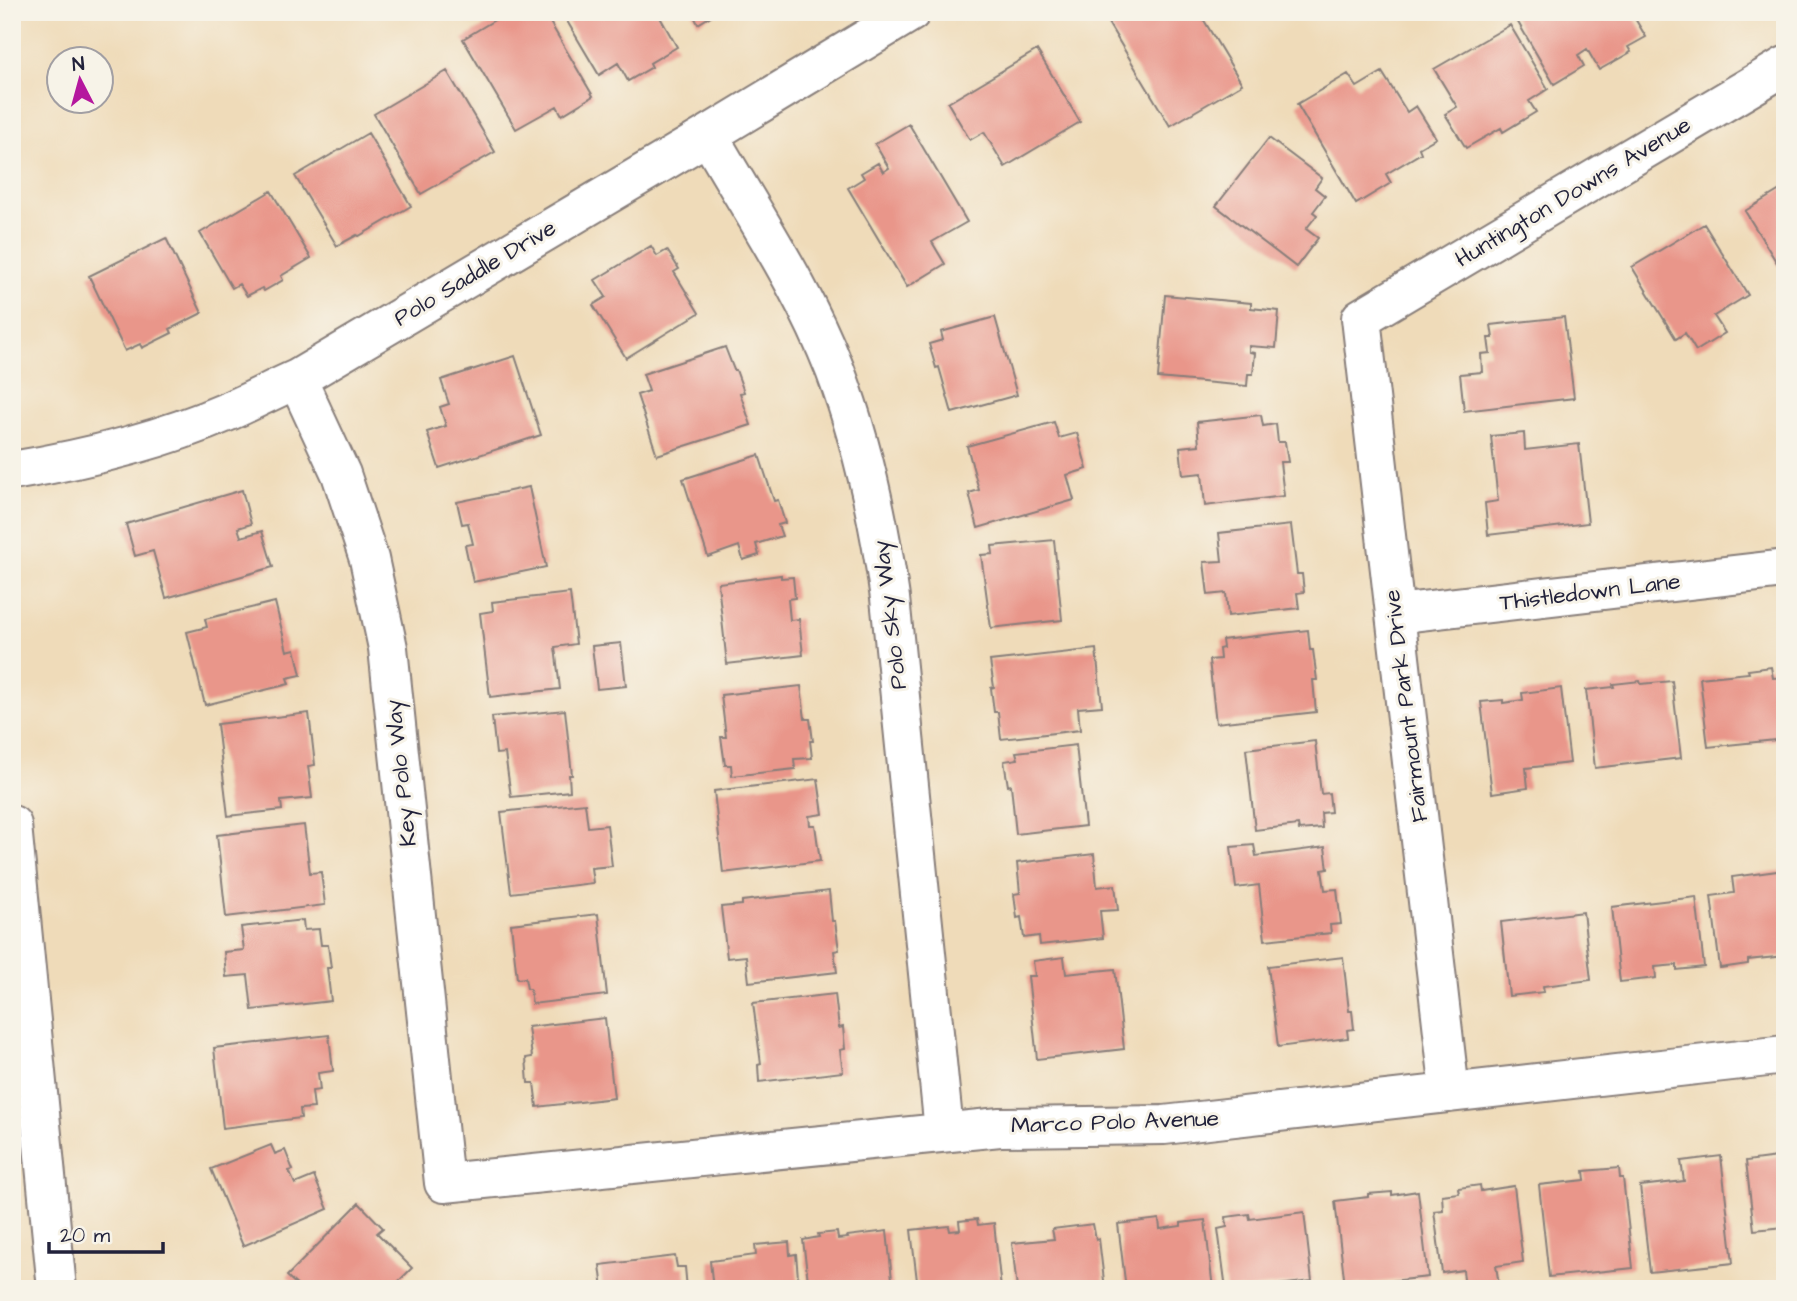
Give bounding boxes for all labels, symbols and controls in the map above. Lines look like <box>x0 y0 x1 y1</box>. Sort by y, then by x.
north arrow <box>46 46 116 116</box>
text: N <box>71 51 86 79</box>
street label: Huntington Downs Avenue <box>1449 109 1697 276</box>
street label: Polo Saddle Drive <box>388 212 562 334</box>
street label: Polo Sky Way <box>865 538 916 691</box>
street label: Thistledown Lane <box>1498 565 1682 619</box>
street label: Fairmount Park Drive <box>1376 588 1436 824</box>
street label: Key Polo Way <box>377 697 426 848</box>
street label: Marco Polo Avenue <box>1010 1102 1220 1142</box>
scale bar <box>49 1210 163 1254</box>
text: 20 m <box>60 1221 111 1250</box>

